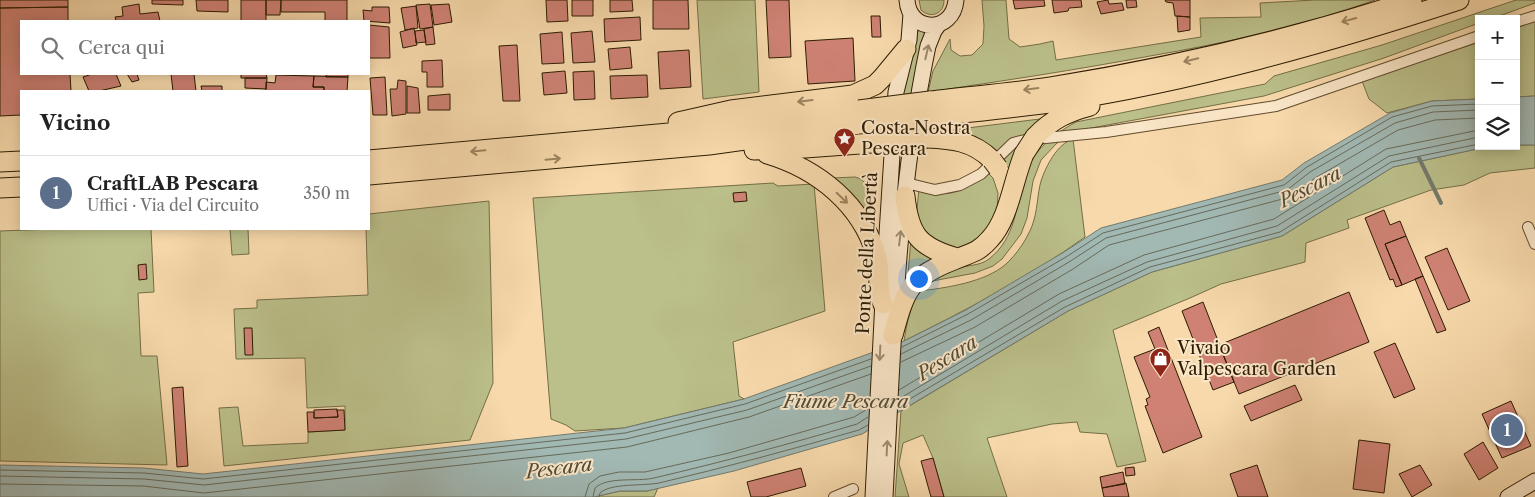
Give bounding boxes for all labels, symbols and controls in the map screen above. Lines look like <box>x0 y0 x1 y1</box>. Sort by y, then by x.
one-way arrow <box>1341 15 1357 25</box>
map controls <box>1475 15 1520 150</box>
button: + <box>1475 15 1520 60</box>
search box <box>20 20 370 75</box>
icon: search <box>38 34 66 62</box>
text: Cerca qui <box>78 36 165 59</box>
one-way arrow <box>923 44 932 60</box>
one-way arrow <box>1184 56 1200 65</box>
button: − <box>1475 60 1520 105</box>
one-way arrow <box>1024 84 1040 94</box>
one-way arrow <box>797 96 813 106</box>
button: layers <box>1475 105 1520 150</box>
text: Vicino <box>40 110 110 135</box>
place label: Costa Nostra Pescara <box>861 117 971 160</box>
place icon: Costa Nostra Pescara <box>833 126 857 157</box>
one-way arrow <box>471 146 487 155</box>
one-way arrow <box>545 155 561 164</box>
water label: Pescara <box>1273 161 1346 213</box>
street label: Ponte della Libertà <box>852 171 882 335</box>
text: CraftLAB Pescara <box>87 172 259 195</box>
text: 1 <box>52 183 60 203</box>
text: 350 m <box>303 183 350 203</box>
one-way arrow <box>836 192 849 204</box>
text: Uffici · Via del Circuito <box>87 195 259 215</box>
one-way arrow <box>895 230 905 246</box>
your location <box>906 266 932 292</box>
water label: Pescara <box>911 330 982 387</box>
place label: Vivaio Valpescara Garden <box>1176 337 1336 380</box>
one-way arrow <box>876 344 885 360</box>
shop icon: Vivaio Valpescara Garden <box>1149 346 1173 377</box>
water label: Fiume Pescara <box>781 390 909 413</box>
pin: 1 <box>1491 411 1523 449</box>
one-way arrow <box>883 441 892 457</box>
water label: Pescara <box>522 452 594 484</box>

